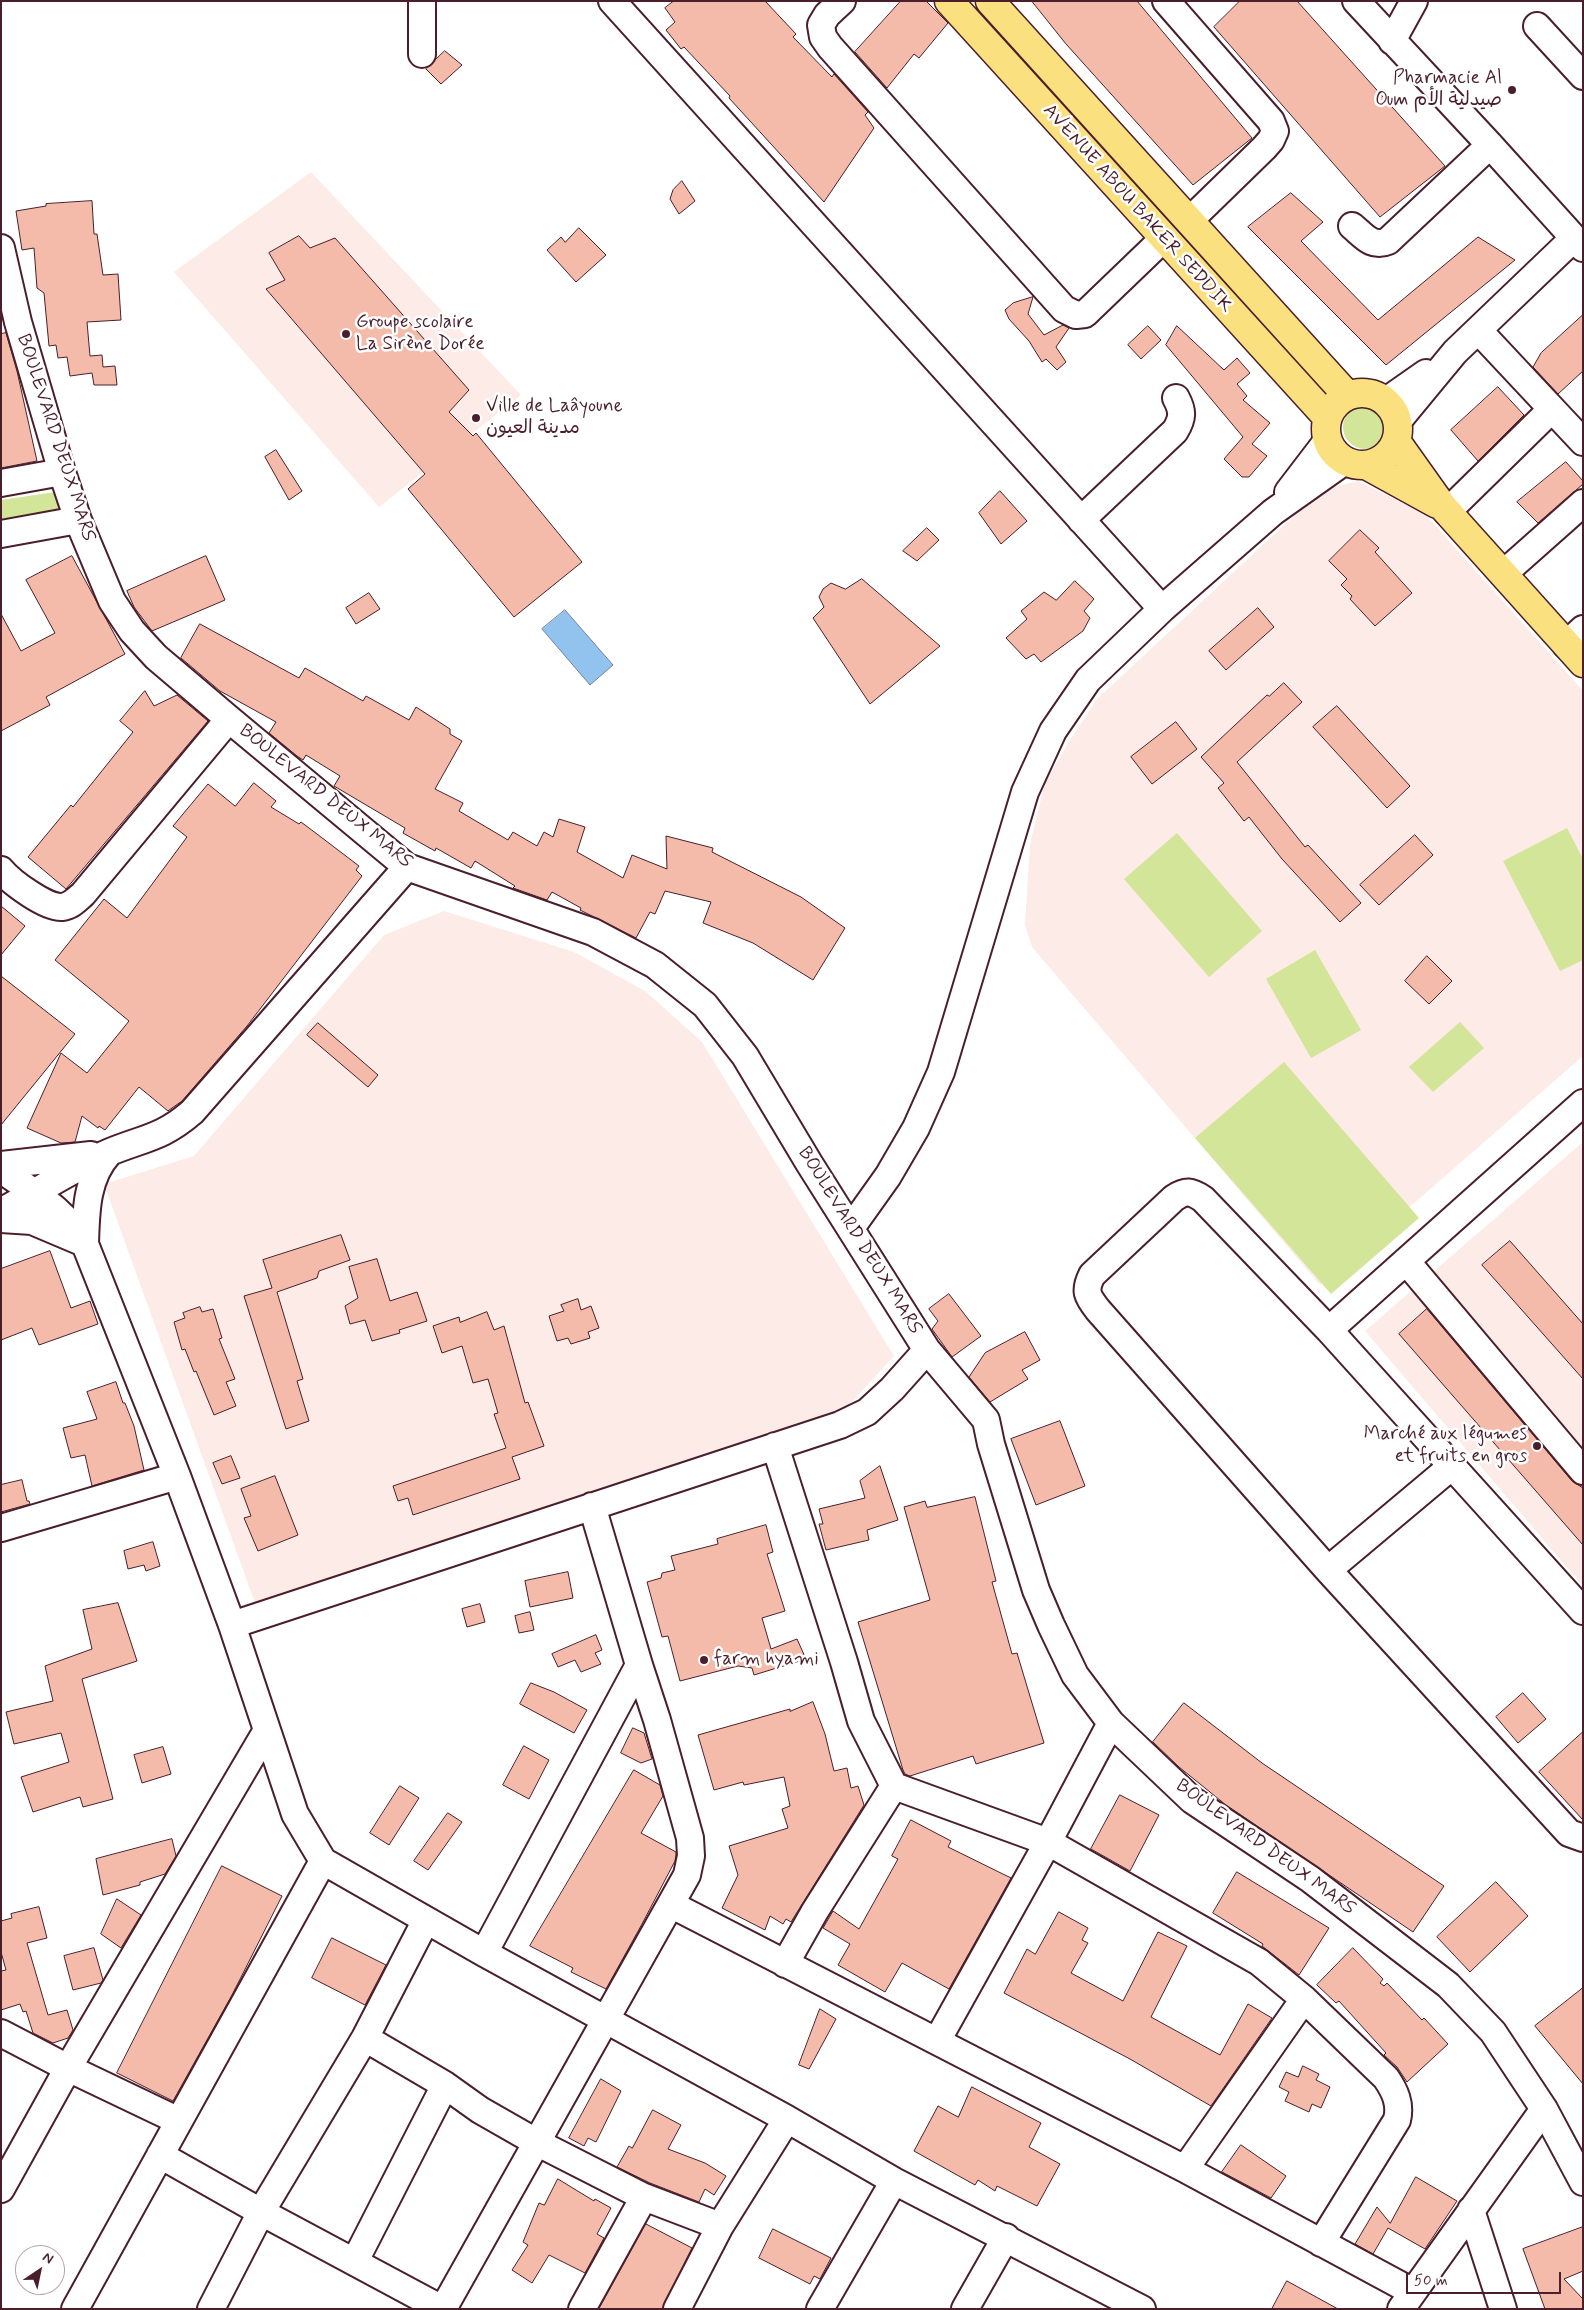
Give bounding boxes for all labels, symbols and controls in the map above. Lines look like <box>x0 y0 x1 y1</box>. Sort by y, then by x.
place label: Pharmacie Al Oum صيدلية الأم <box>1375 68 1502 112</box>
marker: Pharmacie Al Oum صيدلية الأم <box>1506 84 1518 96</box>
street label: AVENUE ABOU BAKER SEDDIK <box>1037 100 1237 318</box>
place label: Groupe scolaire La Sirène Dorée <box>356 312 485 356</box>
marker: Groupe scolaire La Sirène Dorée <box>340 328 352 340</box>
street label: BOULEVARD DEUX MARS <box>11 332 99 544</box>
place label: Ville de Laâyoune مدينة العيون <box>486 396 623 440</box>
marker: Ville de Laâyoune مدينة العيون <box>470 412 482 424</box>
street label: BOULEVARD DEUX MARS <box>234 720 416 874</box>
street label: BOULEVARD DEUX MARS <box>792 1143 926 1339</box>
place label: Marché aux légumes et fruits en gros <box>1364 1424 1527 1468</box>
marker: Marché aux légumes et fruits en gros <box>1531 1440 1543 1452</box>
place label: farm hyami <box>714 1649 819 1671</box>
marker: farm hyami <box>698 1654 710 1666</box>
street label: BOULEVARD DEUX MARS <box>1171 1775 1359 1921</box>
north arrow <box>15 2245 65 2295</box>
text: N <box>39 2248 57 2268</box>
scale bar <box>1409 2262 1564 2294</box>
text: 50 m <box>1414 2271 1448 2291</box>

